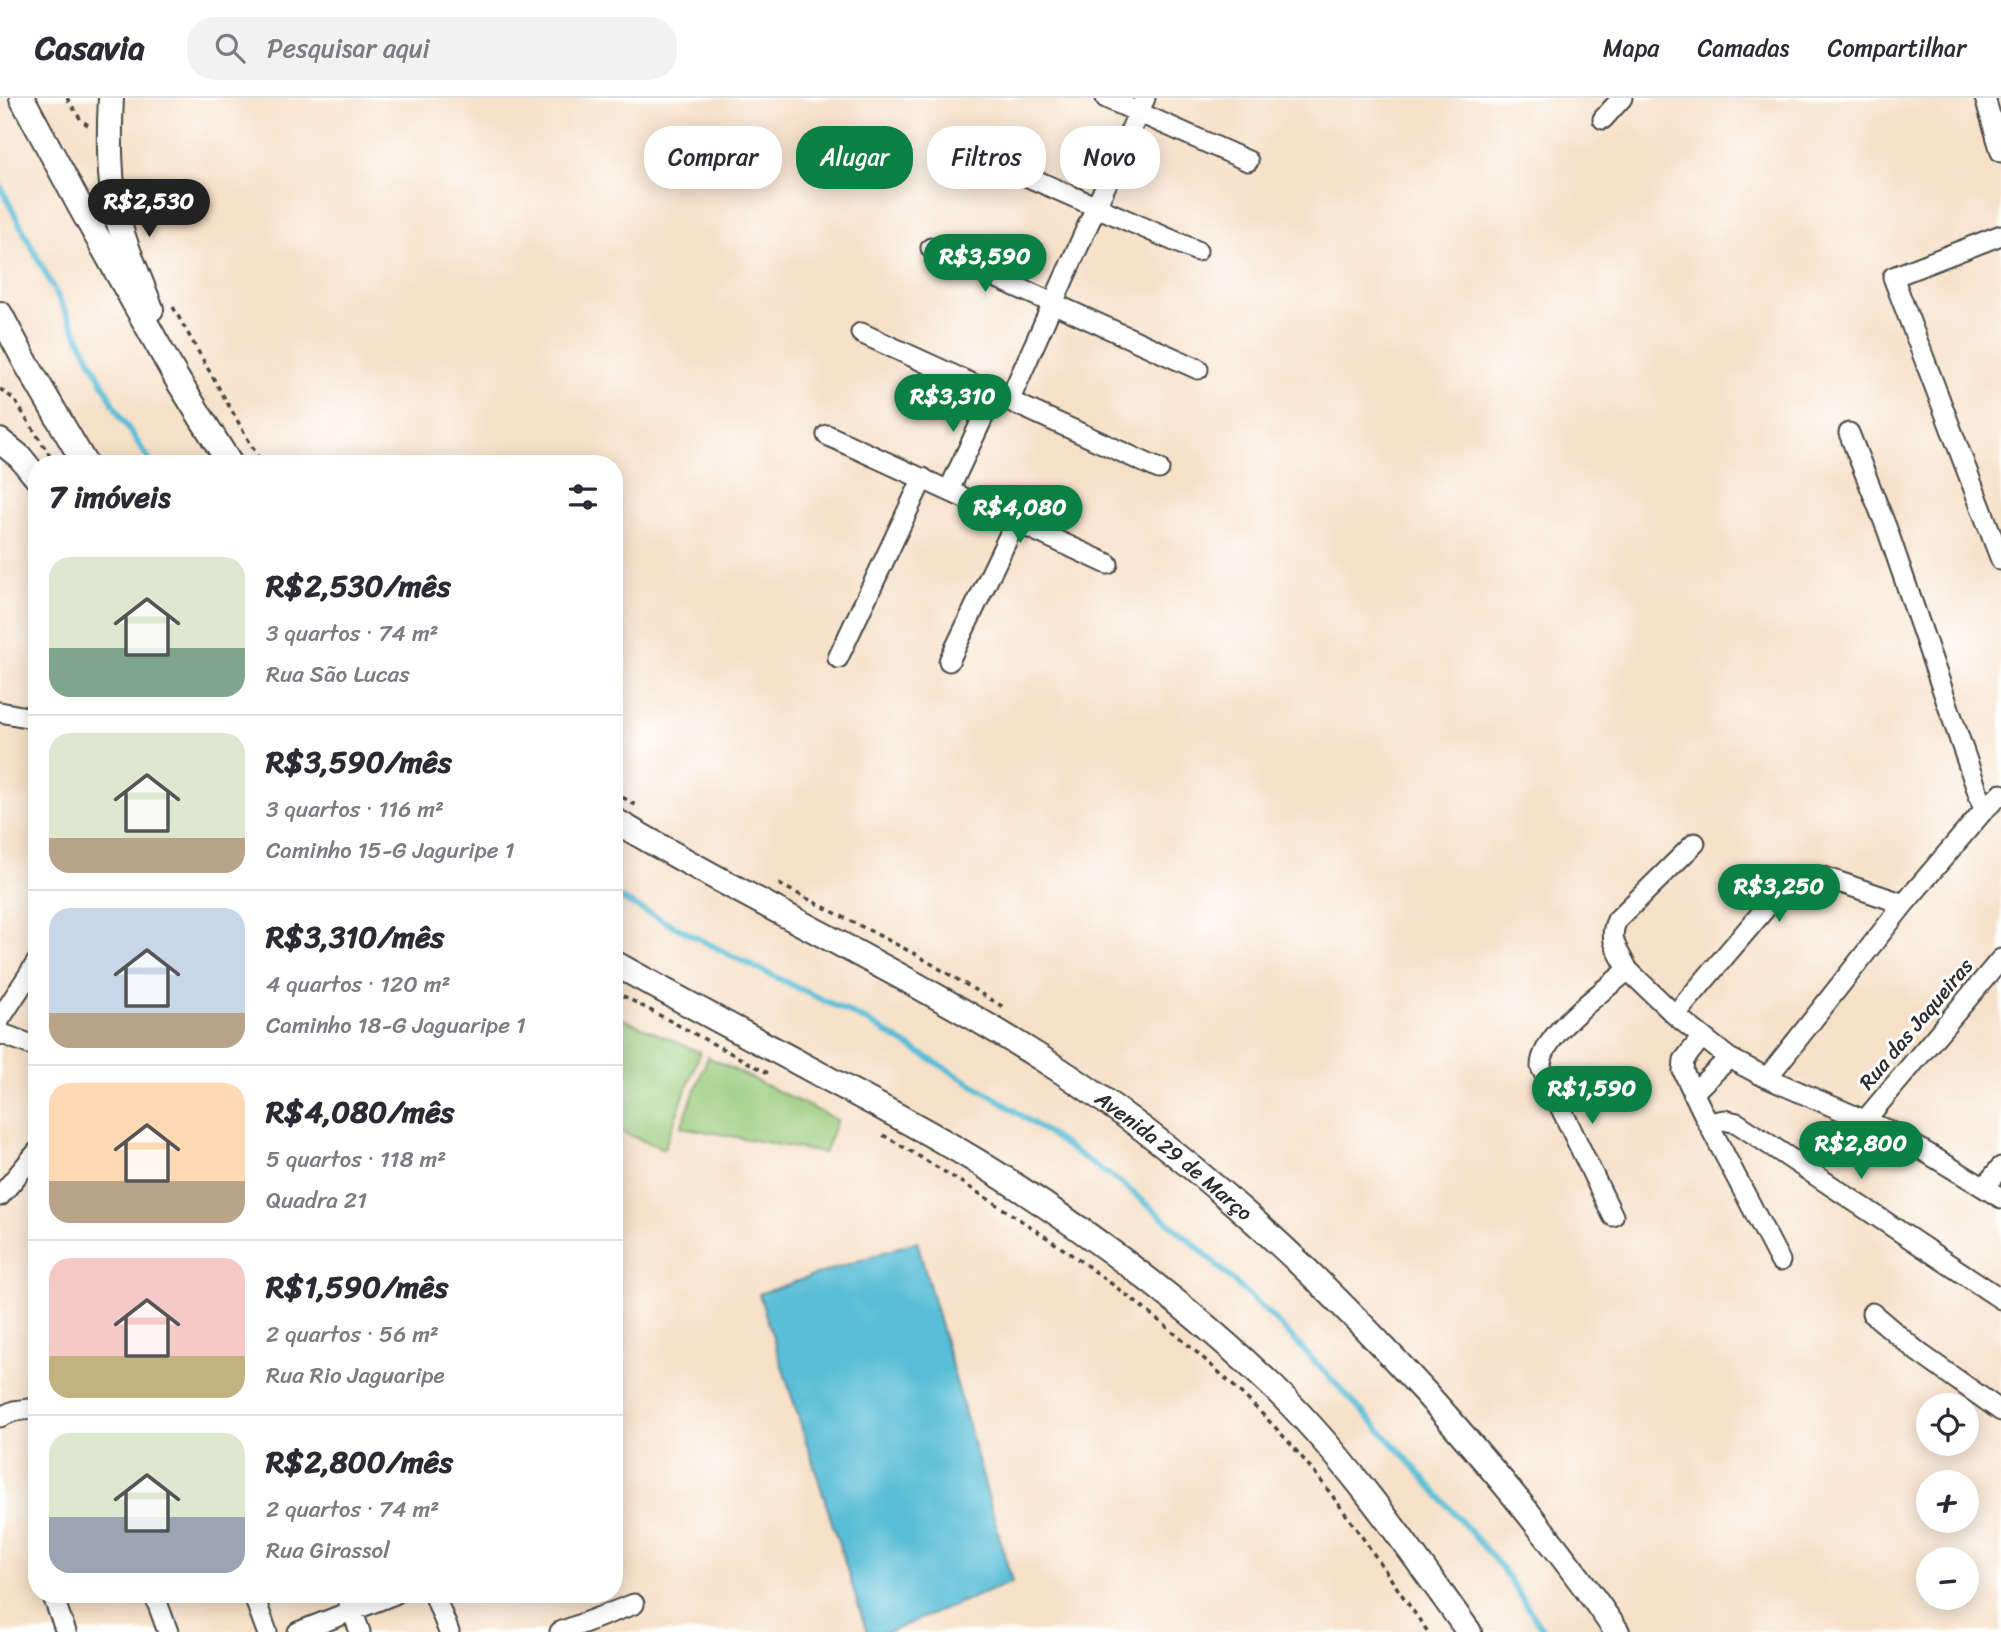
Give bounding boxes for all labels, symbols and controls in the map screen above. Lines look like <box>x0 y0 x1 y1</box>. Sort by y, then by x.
search box <box>187 17 677 80</box>
text: Casavia <box>35 19 145 77</box>
text: Pesquisar aqui <box>267 25 430 71</box>
text: Mapa <box>1603 27 1659 69</box>
text: Camadas <box>1697 27 1789 69</box>
text: Compartilhar <box>1827 27 1966 69</box>
icon: search <box>211 29 249 67</box>
chip: Comprar <box>644 126 782 189</box>
chip: Alugar <box>796 126 913 189</box>
chip: Filtros <box>927 126 1046 189</box>
chip: Novo <box>1060 126 1160 189</box>
pin: R$2,530 <box>84 180 214 239</box>
text: R$2,530 <box>104 181 194 222</box>
pin: R$3,590 <box>920 234 1050 294</box>
text: R$3,590 <box>940 236 1030 277</box>
pin: R$3,310 <box>888 374 1018 434</box>
text: R$3,310 <box>910 376 996 417</box>
text: 7 imóveis <box>49 470 170 524</box>
icon: filters <box>564 478 602 516</box>
pin: R$4,080 <box>955 486 1085 545</box>
text: R$4,080 <box>974 487 1066 528</box>
text: R$2,530/mês <box>266 559 451 613</box>
icon: home <box>105 585 189 669</box>
text: 3 quartos · 74 m² <box>266 613 439 654</box>
text: Rua São Lucas <box>266 654 410 695</box>
text: R$3,590/mês <box>266 735 452 789</box>
icon: home <box>105 761 189 845</box>
text: 3 quartos · 116 m² <box>266 789 444 830</box>
text: Caminho 15-G Jaguripe 1 <box>266 830 515 871</box>
pin: R$3,250 <box>1714 864 1844 924</box>
text: R$3,250 <box>1734 866 1824 907</box>
text: R$3,310/mês <box>266 910 444 964</box>
icon: home <box>105 936 189 1020</box>
street label: Rua das Jaqueiras <box>1849 949 1983 1099</box>
text: 4 quartos · 120 m² <box>266 964 451 1005</box>
text: Caminho 18-G Jaguaripe 1 <box>266 1005 526 1046</box>
pin: R$1,590 <box>1527 1066 1657 1126</box>
text: R$1,590 <box>1548 1068 1636 1109</box>
street label: Avenida 29 de Março <box>1086 1080 1262 1231</box>
text: R$4,080/mês <box>266 1085 454 1139</box>
icon: home <box>105 1111 189 1195</box>
pin: R$2,800 <box>1796 1122 1926 1181</box>
text: R$2,800 <box>1815 1123 1907 1164</box>
text: 5 quartos · 118 m² <box>266 1139 446 1180</box>
text: Quadra 21 <box>266 1180 367 1221</box>
text: R$1,590/mês <box>266 1260 448 1314</box>
icon: home <box>105 1286 189 1370</box>
text: 2 quartos · 56 m² <box>266 1314 439 1355</box>
text: Rua Rio Jaguaripe <box>266 1355 445 1396</box>
map controls <box>1916 1393 1979 1610</box>
button: locate <box>1916 1393 1979 1456</box>
text: R$2,800/mês <box>266 1435 453 1489</box>
icon: home <box>105 1461 189 1545</box>
button: + <box>1916 1470 1979 1533</box>
text: 2 quartos · 74 m² <box>266 1489 439 1530</box>
text: Rua Girassol <box>266 1530 390 1571</box>
button: − <box>1916 1547 1979 1610</box>

